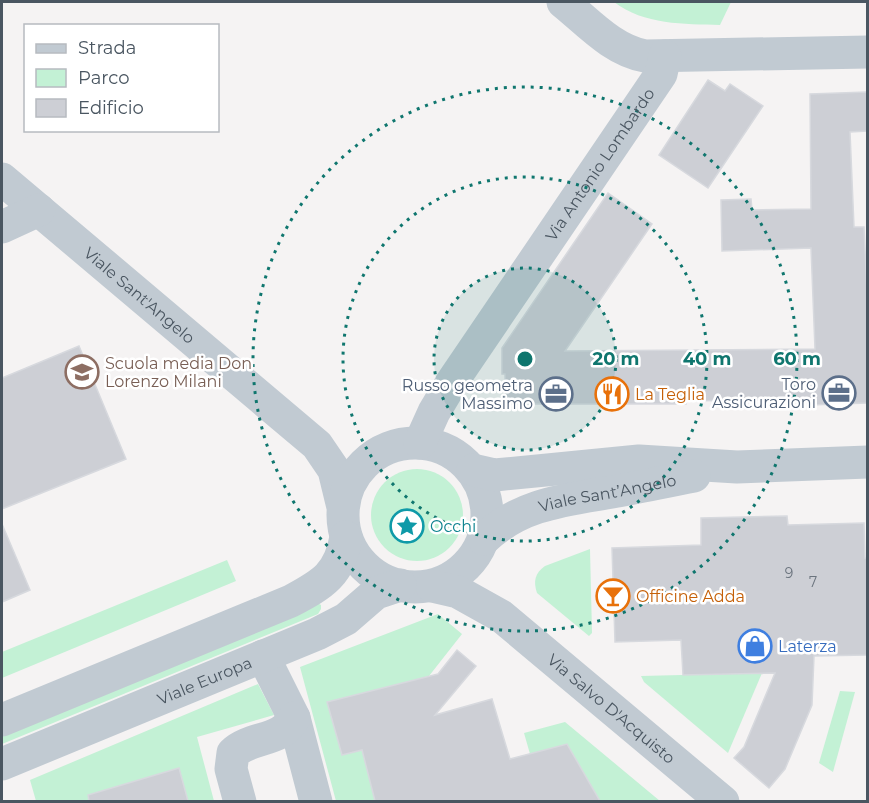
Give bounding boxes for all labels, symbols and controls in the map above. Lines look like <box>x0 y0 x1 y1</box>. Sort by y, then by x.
legend <box>24 24 219 132</box>
text: Strada <box>78 37 136 59</box>
text: Parco <box>78 67 130 89</box>
street label: Via Antonio Lombardo <box>541 84 658 244</box>
text: Edificio <box>78 97 144 119</box>
street label: Viale Sant'Angelo <box>80 243 199 347</box>
text: 20 m <box>593 348 639 370</box>
text: 40 m <box>683 348 731 370</box>
text: 60 m <box>773 348 821 370</box>
centre of rings <box>515 349 535 369</box>
school or university icon: Scuola media Don Lorenzo Milani <box>64 354 100 390</box>
place label: Scuola media Don Lorenzo Milani <box>105 354 252 391</box>
place label: Toro Assicurazioni <box>712 375 816 412</box>
office icon: Toro Assicurazioni <box>821 375 857 411</box>
place label: Russo geometra Massimo <box>402 376 533 413</box>
office icon: Russo geometra Massimo <box>538 376 574 412</box>
restaurant icon: La Teglia <box>594 376 630 412</box>
place label: La Teglia <box>635 385 705 404</box>
street label: Viale Sant’Angelo <box>536 470 678 516</box>
place icon: Occhi <box>389 508 425 544</box>
place label: Occhi <box>430 517 476 536</box>
house number: 9 <box>785 564 793 582</box>
house number: 7 <box>809 573 817 591</box>
bar icon: Officine Adda <box>595 578 631 614</box>
place label: Officine Adda <box>636 587 745 606</box>
shop icon: Laterza <box>737 628 773 664</box>
place label: Laterza <box>778 637 837 656</box>
street label: Via Salvo D'Acquisto <box>544 650 679 767</box>
street label: Viale Europa <box>154 652 255 708</box>

